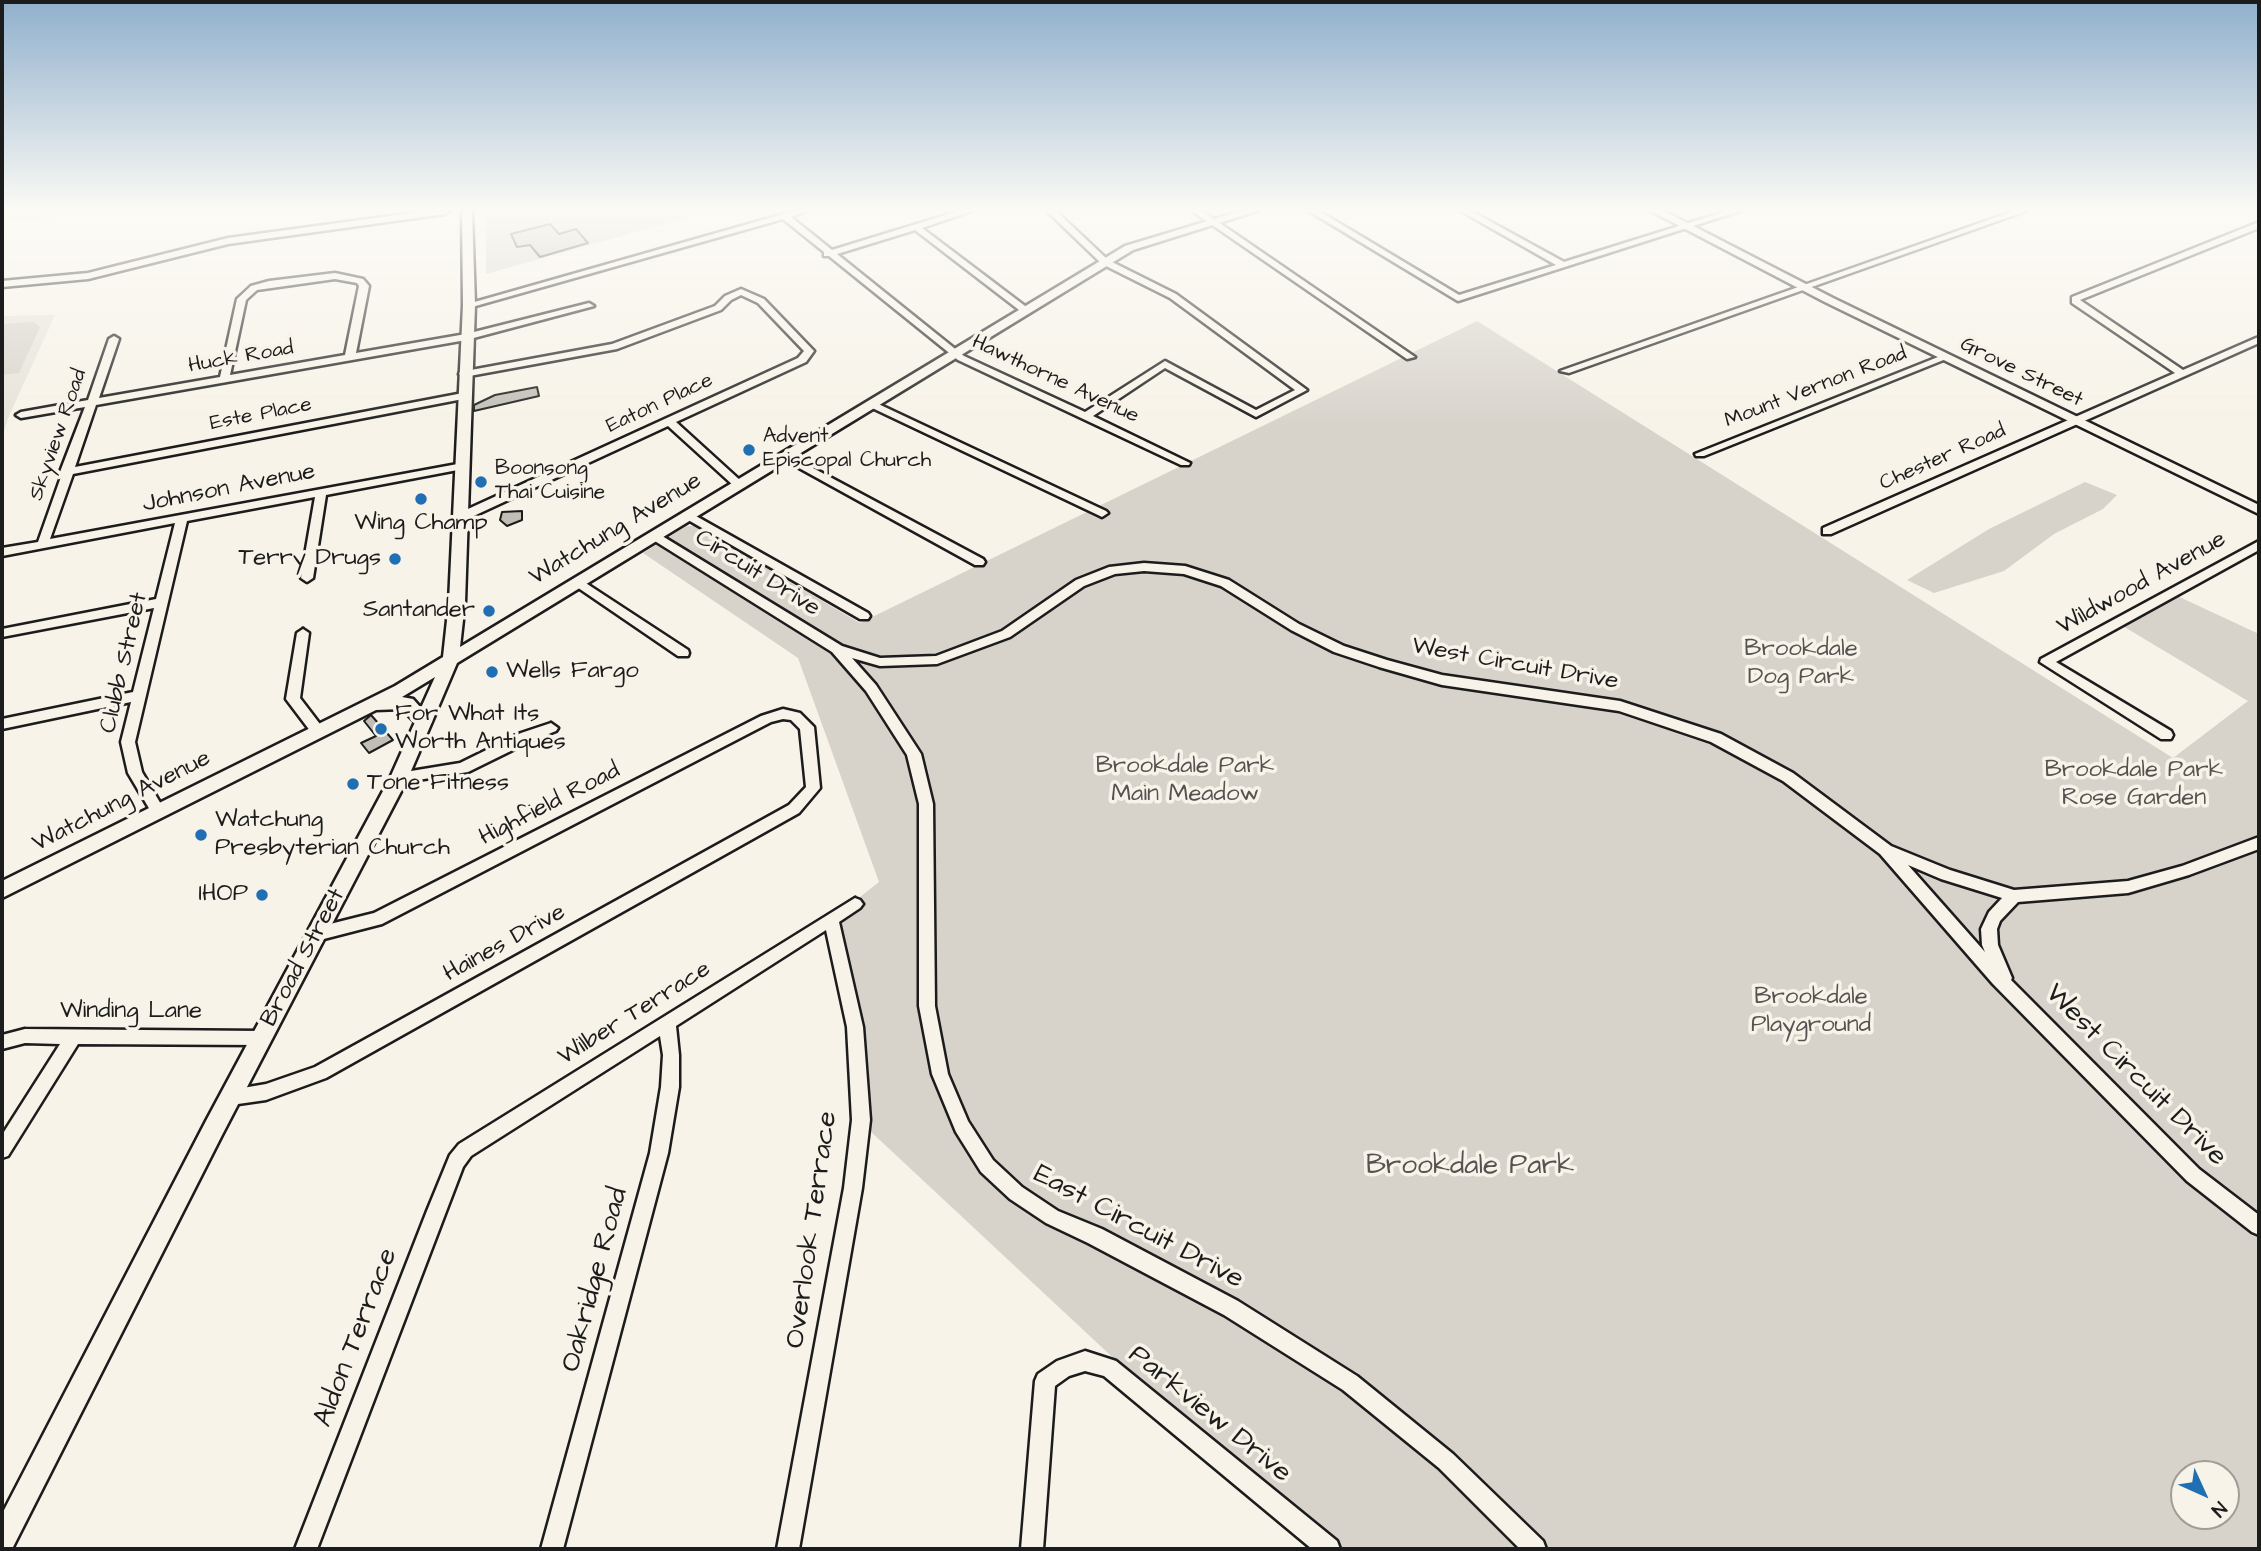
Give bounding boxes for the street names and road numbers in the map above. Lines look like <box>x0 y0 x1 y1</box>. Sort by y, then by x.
street label: Hawthorne Avenue <box>968 330 1142 430</box>
street label: Grove Street <box>1956 332 2086 414</box>
street label: Huck Road <box>187 336 295 380</box>
street label: Mount Vernon Road <box>1721 342 1911 434</box>
street label: Skyview Road <box>25 366 93 504</box>
street label: Eaton Place <box>603 368 717 440</box>
street label: Este Place <box>208 393 314 437</box>
street label: Chester Road <box>1876 419 2010 497</box>
street label: Johnson Avenue <box>140 458 318 520</box>
street label: Watchung Avenue <box>525 467 707 593</box>
street label: Circuit Drive <box>689 524 825 624</box>
street label: Wildwood Avenue <box>2053 526 2231 642</box>
street label: Clubb Street <box>95 590 155 736</box>
street label: West Circuit Drive <box>1410 633 1620 697</box>
street label: Watchung Avenue <box>28 745 216 859</box>
street label: Highfield Road <box>475 757 625 853</box>
street label: Broad Street <box>256 884 352 1032</box>
street label: Haines Drive <box>439 899 571 989</box>
street label: Wilber Terrace <box>554 956 716 1072</box>
street label: West Circuit Drive <box>2037 978 2233 1174</box>
street label: Winding Lane <box>60 998 202 1026</box>
street label: Overlook Terrace <box>780 1109 846 1351</box>
street label: East Circuit Drive <box>1027 1158 1249 1298</box>
street label: Oakridge Road <box>555 1184 637 1376</box>
street label: Aldon Terrace <box>308 1244 406 1432</box>
street label: Parkview Drive <box>1121 1339 1297 1491</box>

